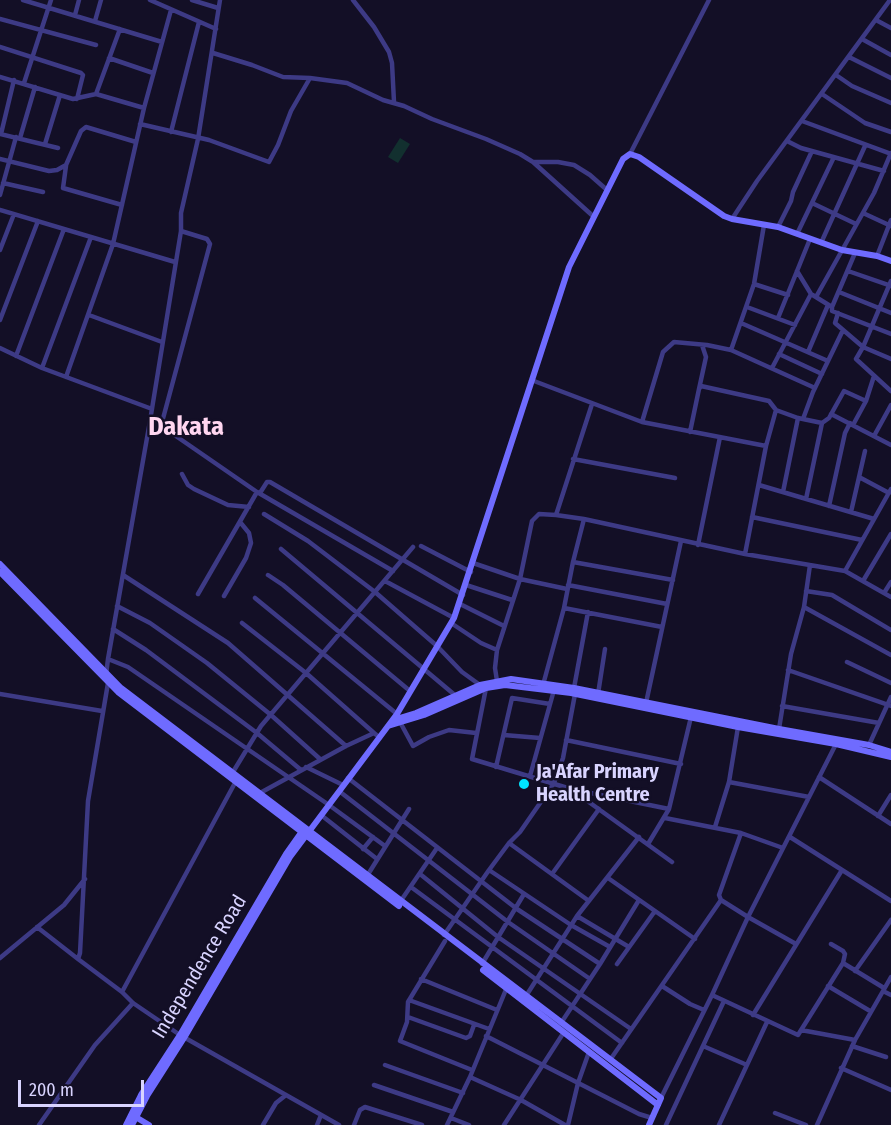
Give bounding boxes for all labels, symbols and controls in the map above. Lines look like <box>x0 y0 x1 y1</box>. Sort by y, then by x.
district label: Dakata <box>148 412 224 444</box>
place label: Ja'Afar Primary Health Centre <box>536 760 659 807</box>
marker: Ja'Afar Primary Health Centre <box>517 777 531 791</box>
street label: Independence Road <box>148 891 252 1043</box>
scale bar <box>21 1068 147 1106</box>
text: 200 m <box>29 1079 74 1101</box>

